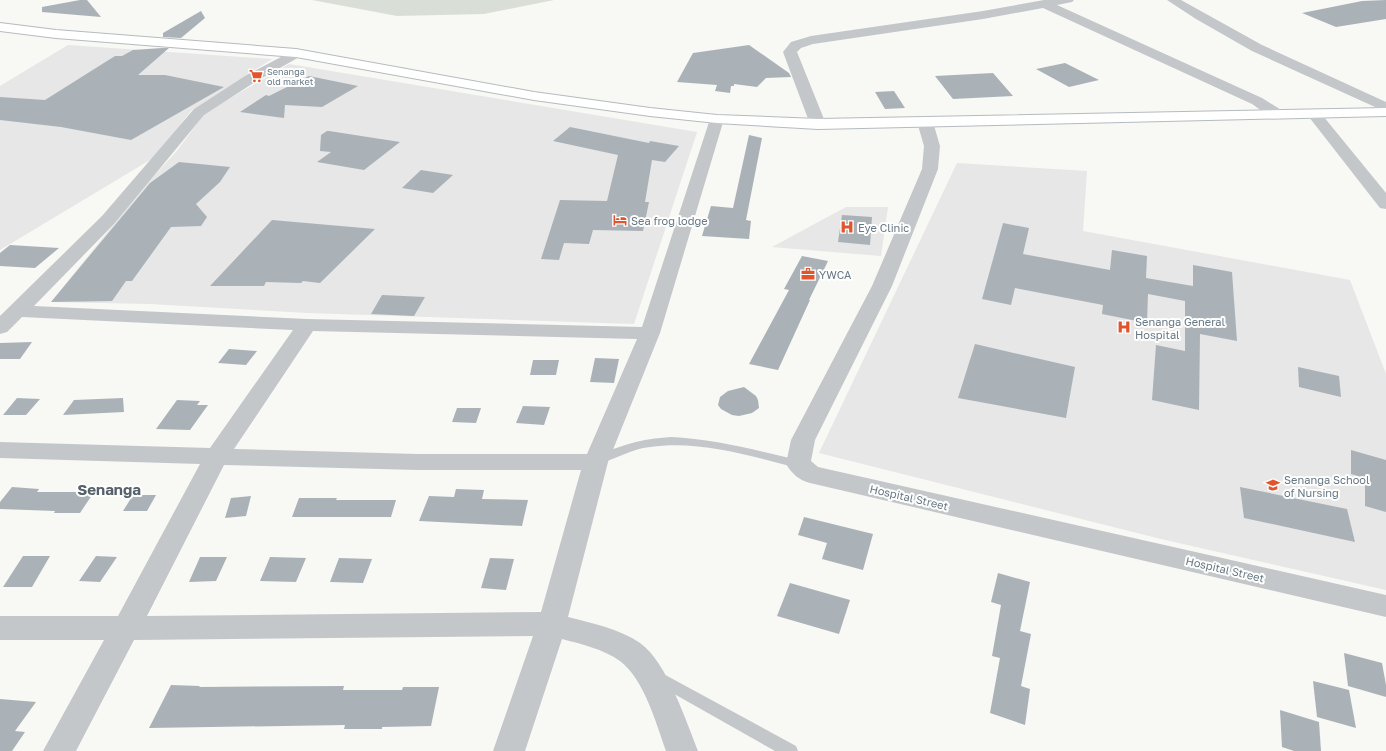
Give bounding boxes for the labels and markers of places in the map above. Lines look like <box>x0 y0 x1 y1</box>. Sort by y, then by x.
place label: Senanga old market <box>267 66 314 87</box>
supermarket icon: Senanga old market <box>248 68 264 84</box>
hotel icon: Sea frog lodge <box>612 212 628 228</box>
place label: Sea frog lodge <box>631 214 708 227</box>
hospital icon: Eye Clinic <box>839 219 855 235</box>
place label: Eye Clinic <box>858 221 909 234</box>
office icon: YWCA <box>800 266 816 282</box>
place label: YWCA <box>819 268 852 281</box>
place label: Senanga General Hospital <box>1135 315 1226 341</box>
hospital icon: Senanga General Hospital <box>1116 319 1132 335</box>
place label: Senanga School of Nursing <box>1284 473 1370 499</box>
school or university icon: Senanga School of Nursing <box>1265 477 1281 493</box>

